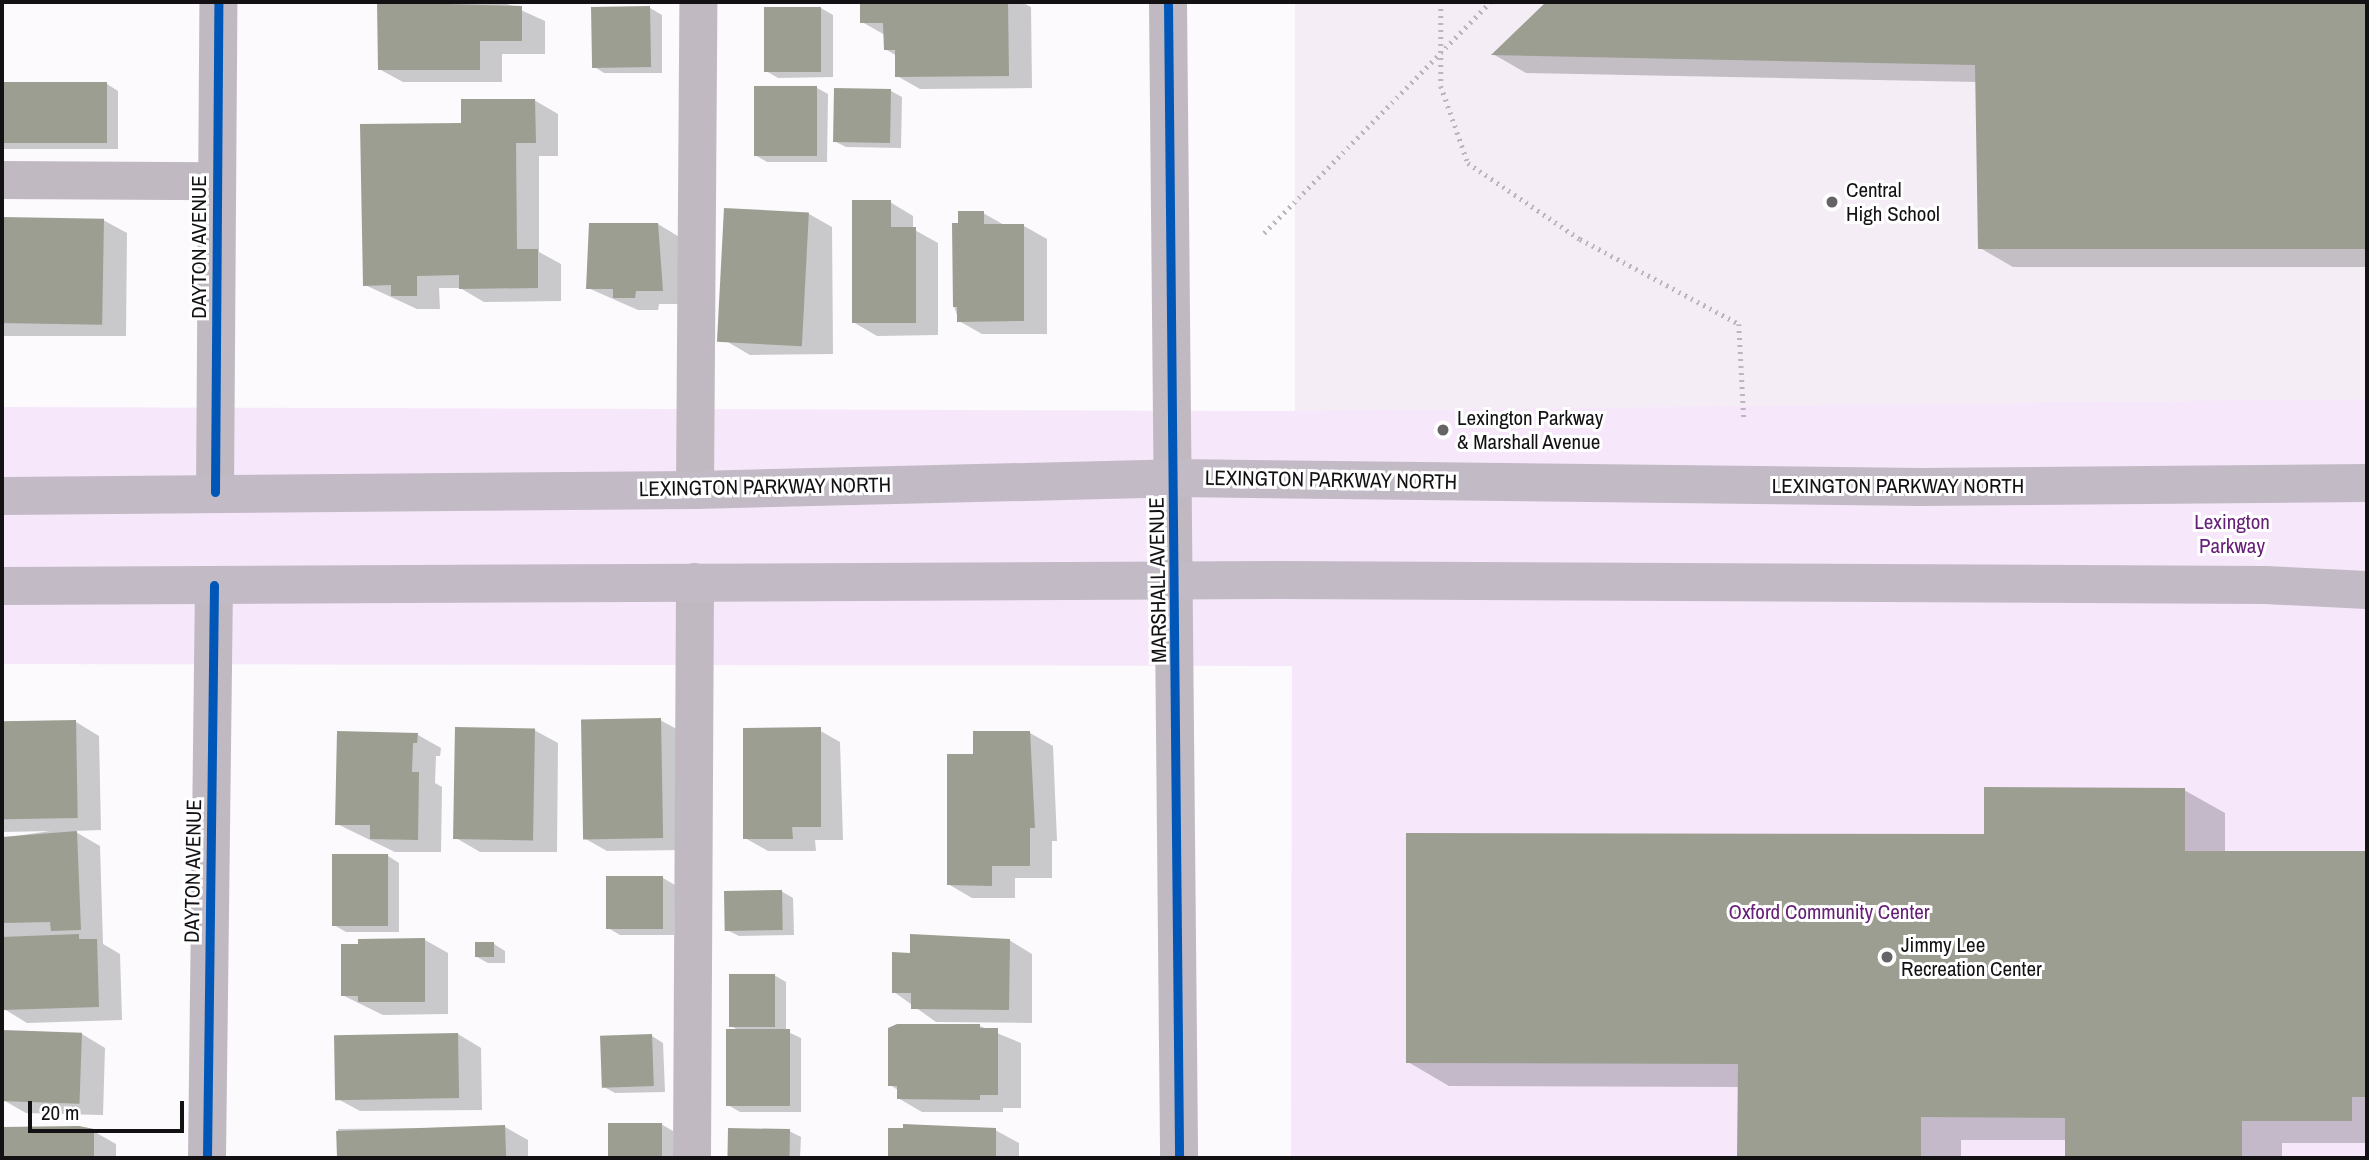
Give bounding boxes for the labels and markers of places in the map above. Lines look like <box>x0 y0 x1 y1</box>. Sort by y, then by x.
place label: Central High School <box>1846 177 1940 227</box>
marker: Central High School <box>1824 194 1840 210</box>
place label: Lexington Parkway & Marshall Avenue <box>1457 405 1603 455</box>
marker: Lexington Parkway & Marshall Avenue <box>1435 422 1451 438</box>
place label: Jimmy Lee Recreation Center <box>1901 932 2042 982</box>
marker: Jimmy Lee Recreation Center <box>1879 949 1895 965</box>

